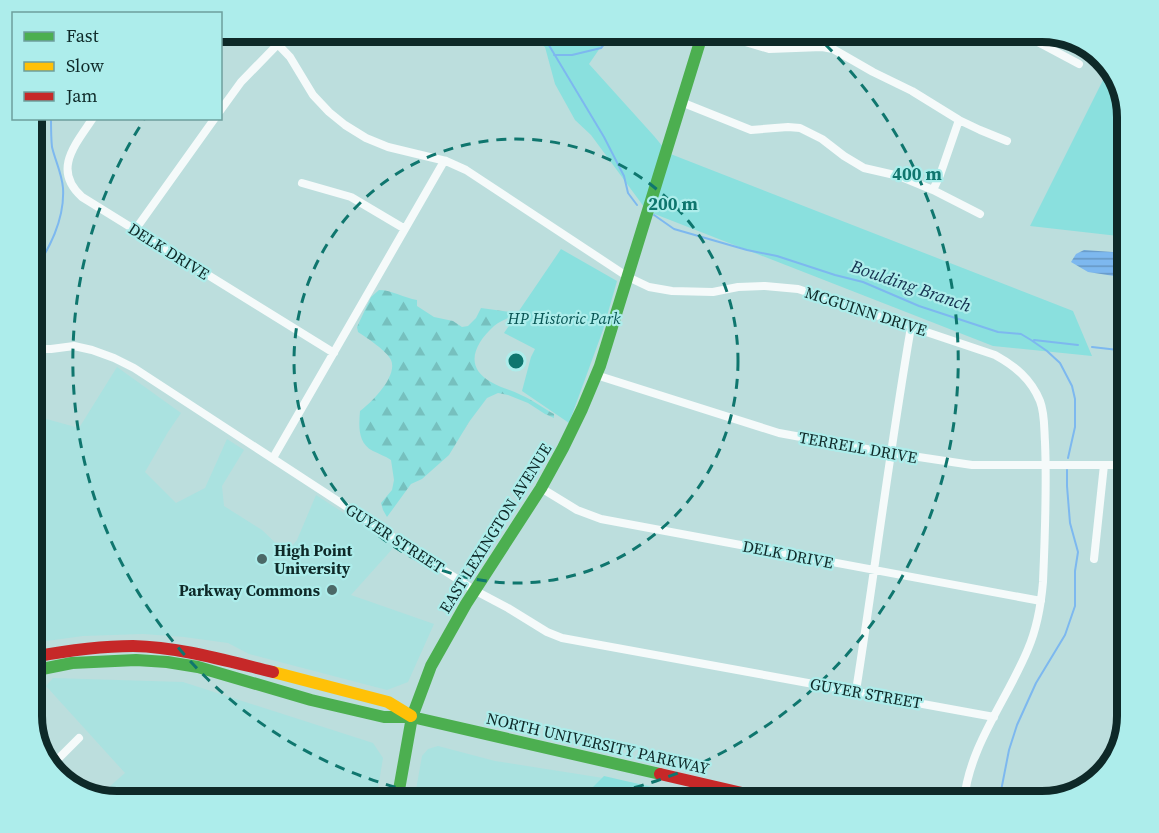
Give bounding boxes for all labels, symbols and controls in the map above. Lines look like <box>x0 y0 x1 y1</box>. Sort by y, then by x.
legend <box>12 12 222 120</box>
text: Fast <box>66 23 99 48</box>
text: Slow <box>66 53 104 78</box>
text: Jam <box>65 83 98 108</box>
text: 400 m <box>892 161 942 186</box>
text: 200 m <box>648 191 698 216</box>
street label: DELK DRIVE <box>124 217 214 285</box>
water label: Boulding Branch <box>847 253 975 318</box>
street label: MCGUINN DRIVE <box>802 281 930 341</box>
park label: HP Historic Park <box>507 307 621 329</box>
centre of rings <box>506 351 526 371</box>
street label: TERRELL DRIVE <box>797 426 919 468</box>
street label: EAST LEXINGTON AVENUE <box>434 439 557 617</box>
street label: GUYER STREET <box>342 498 449 578</box>
street label: DELK DRIVE <box>741 534 836 574</box>
place label: High Point University <box>274 539 353 579</box>
marker: High Point University <box>255 552 269 566</box>
place label: Parkway Commons <box>179 579 320 601</box>
marker: Parkway Commons <box>325 583 339 597</box>
street label: GUYER STREET <box>808 672 924 714</box>
street label: NORTH UNIVERSITY PARKWAY <box>484 707 712 779</box>

